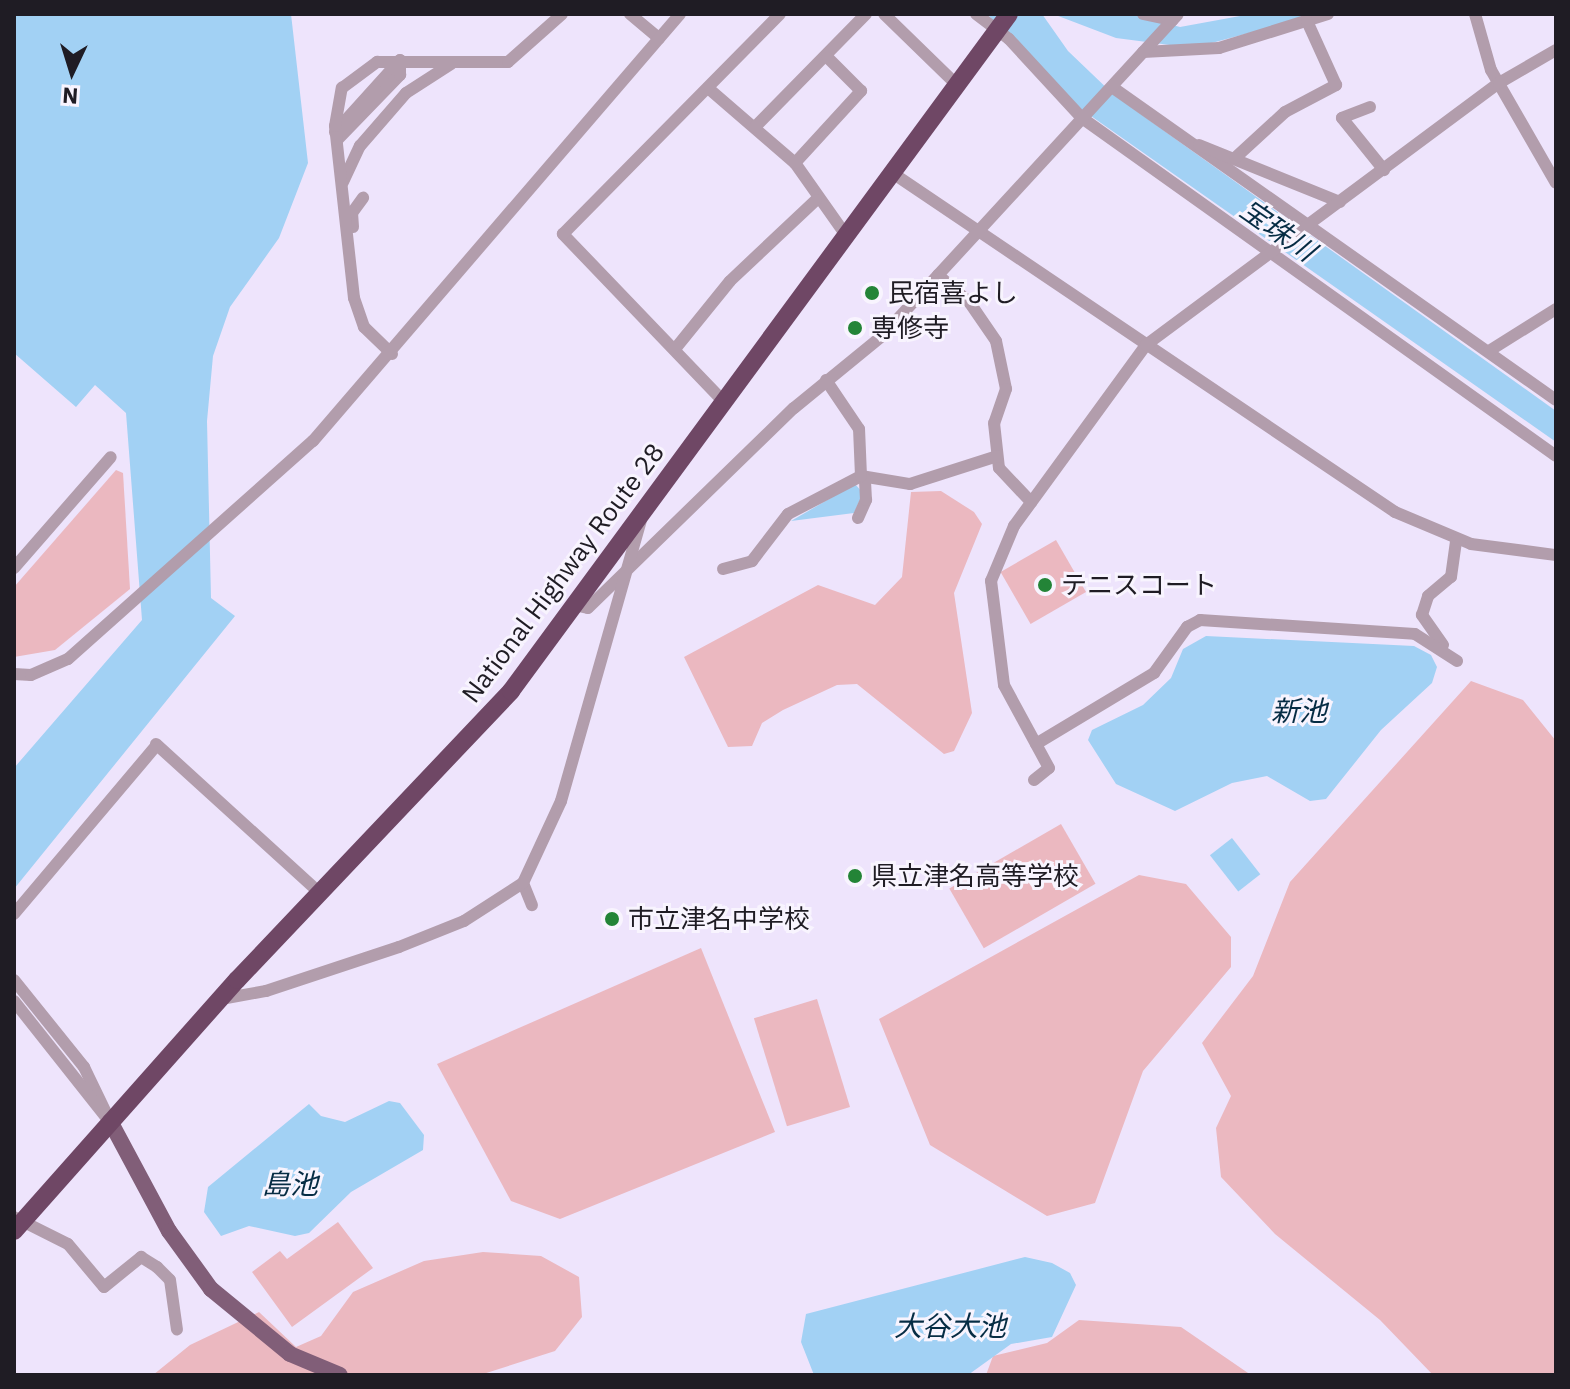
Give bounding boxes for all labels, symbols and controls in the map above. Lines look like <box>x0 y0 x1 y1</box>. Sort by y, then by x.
north arrow <box>32 32 112 112</box>
text: N <box>61 81 79 111</box>
water label: 宝珠川 <box>1234 192 1322 268</box>
place label: 民宿喜よし <box>888 277 1018 309</box>
marker: 民宿喜よし <box>863 284 881 302</box>
place label: 専修寺 <box>871 312 949 344</box>
marker: 専修寺 <box>846 319 864 337</box>
street label: National Highway Route 28 <box>455 437 671 709</box>
place label: テニスコート <box>1061 569 1217 601</box>
marker: テニスコート <box>1036 576 1054 594</box>
water label: 新池 <box>1271 694 1327 728</box>
place label: 県立津名高等学校 <box>871 860 1079 892</box>
marker: 県立津名高等学校 <box>846 867 864 885</box>
place label: 市立津名中学校 <box>628 903 810 935</box>
marker: 市立津名中学校 <box>603 910 621 928</box>
water label: 島池 <box>262 1167 318 1201</box>
water label: 大谷大池 <box>894 1309 1006 1343</box>

